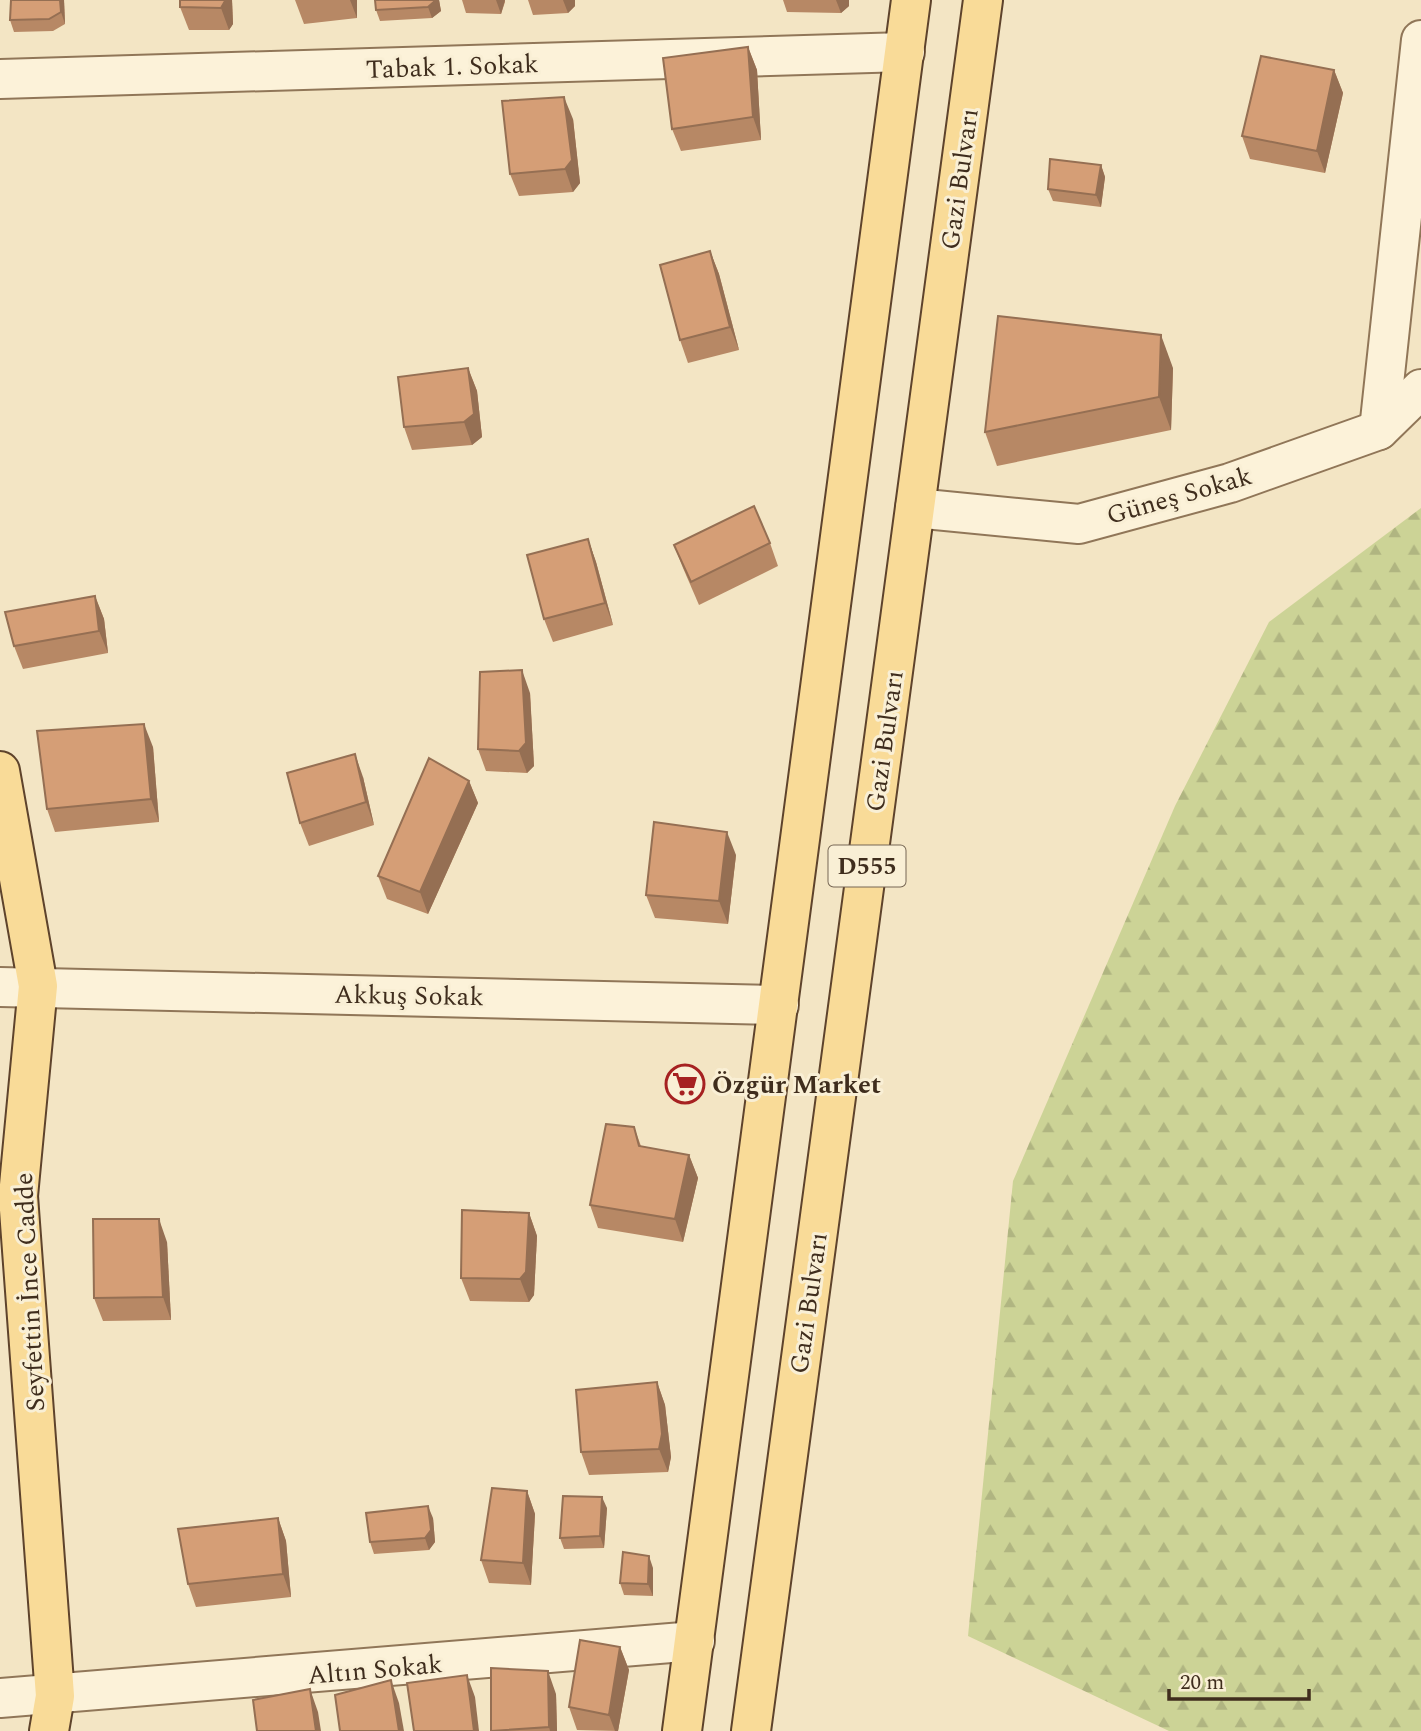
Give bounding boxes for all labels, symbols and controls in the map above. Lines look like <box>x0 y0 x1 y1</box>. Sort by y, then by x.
street label: Tabak 1. Sokak <box>365 44 539 90</box>
street label: Gazi Bulvarı <box>930 106 990 253</box>
street label: Güneş Sokak <box>1102 456 1257 536</box>
street label: Gazi Bulvarı <box>855 668 915 815</box>
road number: D555 <box>828 846 906 886</box>
street label: Akkuş Sokak <box>334 975 484 1017</box>
supermarket icon: Özgür Market <box>664 1063 706 1105</box>
place label: Özgür Market <box>712 1065 881 1105</box>
street label: Seyfettin İnce Cadde <box>4 1172 56 1412</box>
street label: Gazi Bulvarı <box>779 1230 839 1377</box>
street label: Altın Sokak <box>306 1644 444 1696</box>
scale bar <box>1169 1658 1309 1702</box>
text: 20 m <box>1180 1667 1224 1699</box>

